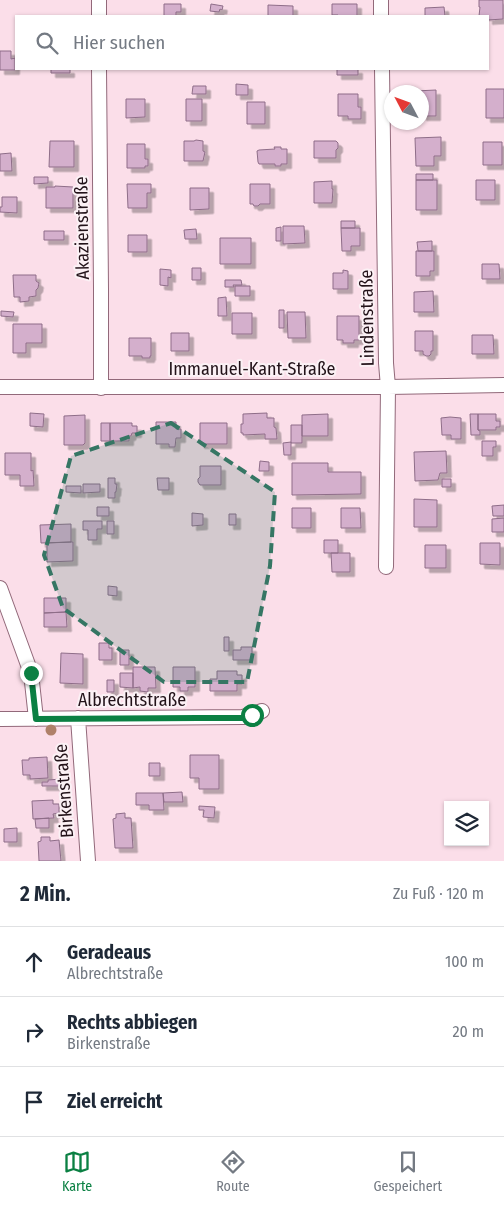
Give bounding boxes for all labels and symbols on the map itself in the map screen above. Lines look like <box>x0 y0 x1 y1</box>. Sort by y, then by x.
north arrow <box>384 85 429 130</box>
street label: Akazienstraße <box>70 176 94 280</box>
street label: Lindenstraße <box>355 269 379 367</box>
street label: Immanuel-Kant-Straße <box>169 358 336 380</box>
route end <box>20 662 43 685</box>
street label: Albrechtstraße <box>78 689 186 711</box>
route start <box>241 704 264 727</box>
street label: Birkenstraße <box>50 743 78 839</box>

